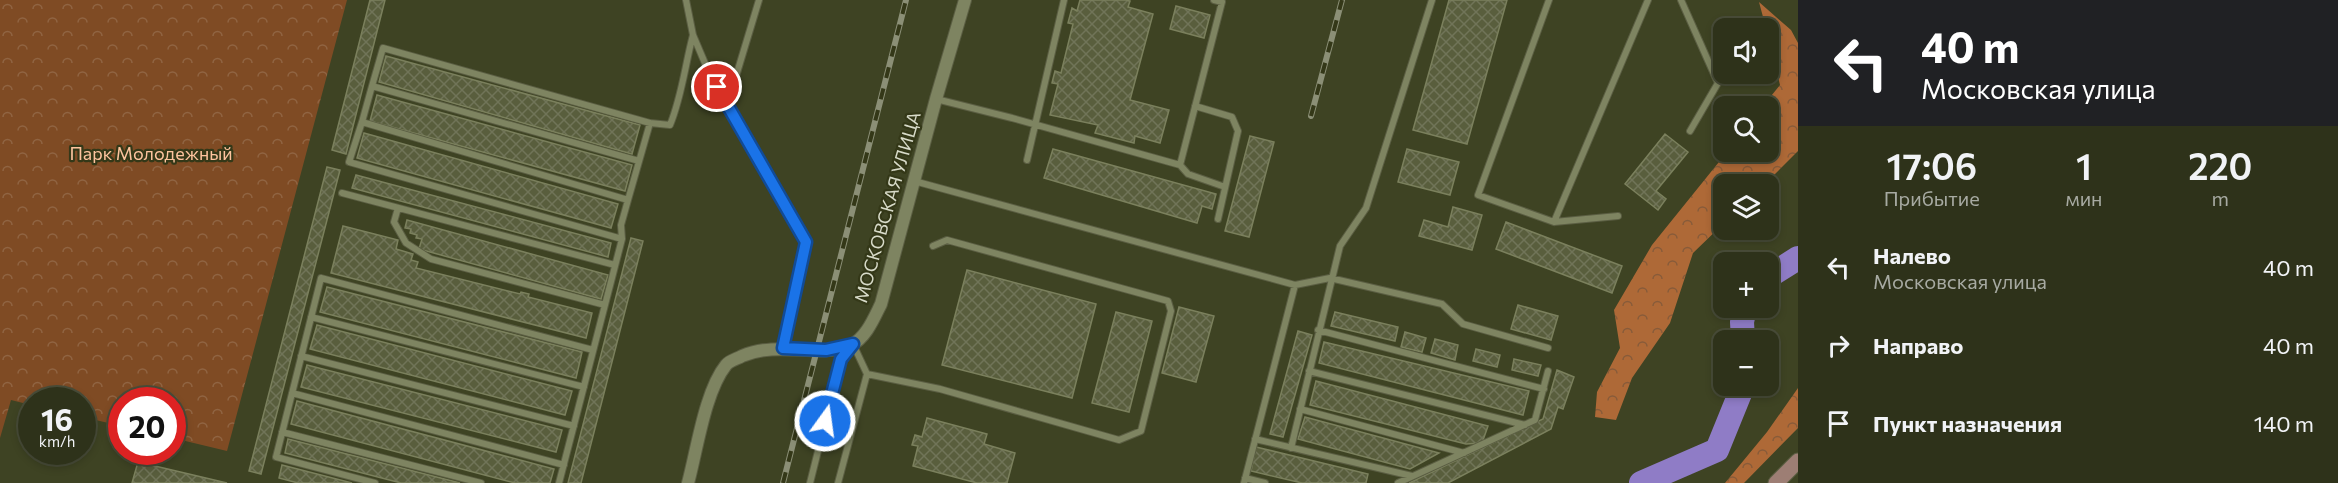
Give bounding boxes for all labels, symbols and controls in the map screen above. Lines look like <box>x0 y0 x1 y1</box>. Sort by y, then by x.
map controls <box>1713 18 1779 396</box>
button: sound <box>1713 18 1779 84</box>
text: 40 m <box>1921 20 2019 72</box>
icon: left <box>1822 24 1900 102</box>
pin <box>691 61 742 112</box>
icon: arrive <box>700 70 733 103</box>
text: Московская улица <box>1921 72 2156 105</box>
button: search <box>1713 96 1779 162</box>
street label: МОСКОВСКАЯ УЛИЦА <box>849 109 925 305</box>
park label: Парк Молодежный <box>69 142 233 164</box>
text: 17:06 <box>1886 143 1977 187</box>
text: 1 <box>2076 143 2092 187</box>
text: 220 <box>2188 143 2252 187</box>
button: layers <box>1713 174 1779 240</box>
text: Прибытие <box>1884 186 1980 210</box>
text: мин <box>2065 186 2103 210</box>
text: m <box>2212 186 2229 210</box>
text: Налево <box>1873 242 1951 269</box>
icon: left <box>1822 251 1855 284</box>
button: + <box>1713 252 1779 318</box>
text: 40 m <box>2263 254 2314 281</box>
text: Московская улица <box>1873 269 2047 293</box>
icon: right <box>1822 329 1855 362</box>
button: − <box>1713 330 1779 396</box>
text: Направо <box>1873 332 1963 359</box>
text: 40 m <box>2263 332 2314 359</box>
speed limit sign: 20 <box>108 387 186 465</box>
position arrow <box>793 389 857 453</box>
text: 16 <box>41 400 73 437</box>
icon: arrive <box>1822 407 1855 440</box>
text: Пункт назначения <box>1873 410 2062 437</box>
text: 140 m <box>2254 410 2314 437</box>
text: km/h <box>39 432 75 450</box>

